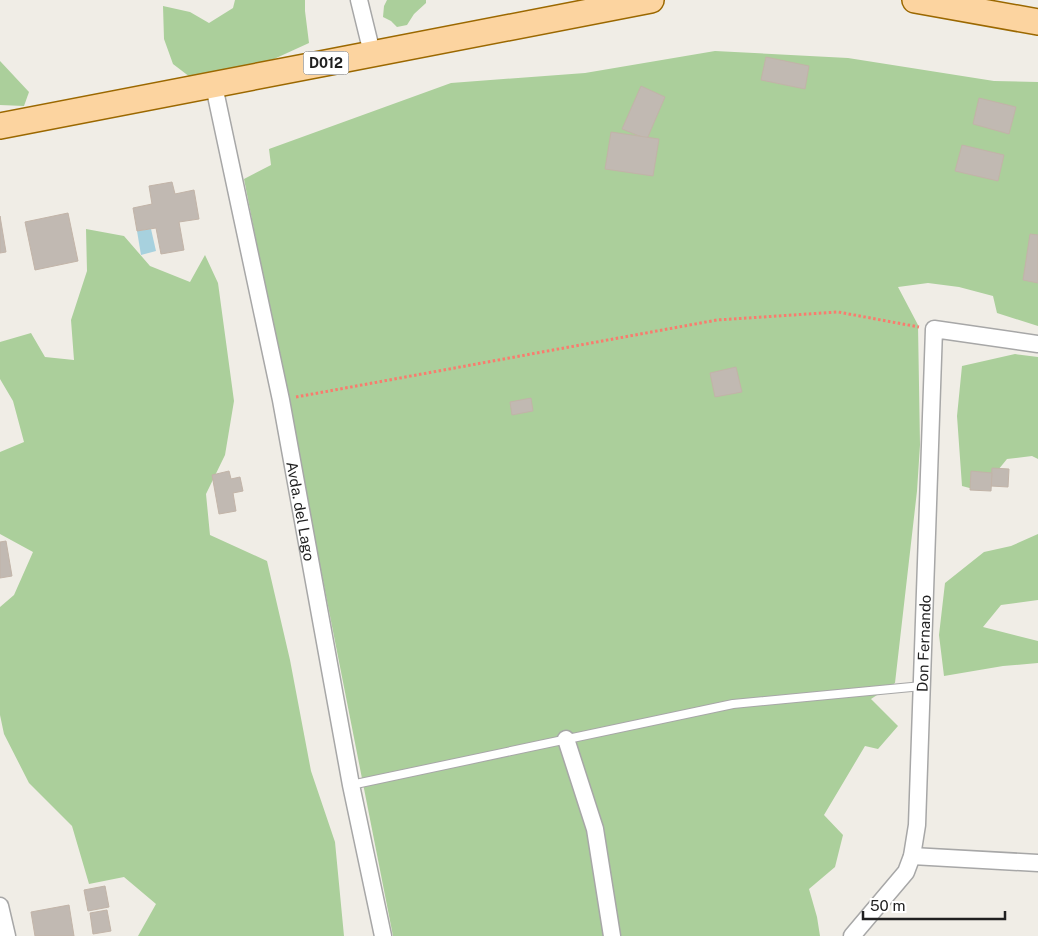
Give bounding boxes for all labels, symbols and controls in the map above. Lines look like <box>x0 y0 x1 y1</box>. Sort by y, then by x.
road number: D012 <box>304 52 348 74</box>
street label: Avda. del Lago <box>284 460 319 562</box>
street label: Don Fernando <box>913 594 933 692</box>
scale bar <box>863 888 1006 920</box>
text: 50 m <box>870 897 905 914</box>

